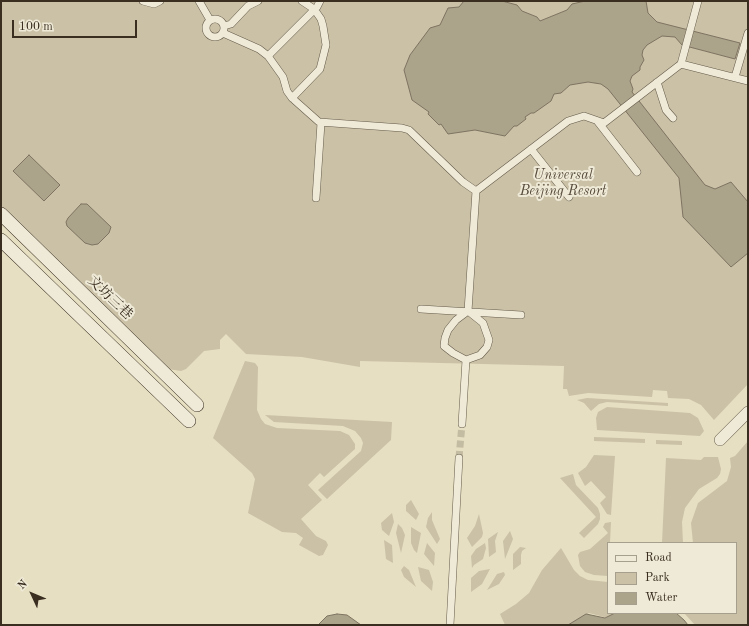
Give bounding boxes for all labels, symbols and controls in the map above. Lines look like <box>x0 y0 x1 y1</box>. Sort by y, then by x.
scale bar <box>14 12 139 38</box>
text: 100 m <box>19 21 53 33</box>
park label: Universal Beijing Resort <box>520 167 606 200</box>
street label: 文坊三巷 <box>84 273 136 323</box>
legend <box>607 542 737 614</box>
text: Road <box>645 552 672 564</box>
text: Park <box>645 572 670 584</box>
north arrow <box>12 574 52 614</box>
text: N <box>16 578 30 592</box>
text: Water <box>645 592 677 604</box>

